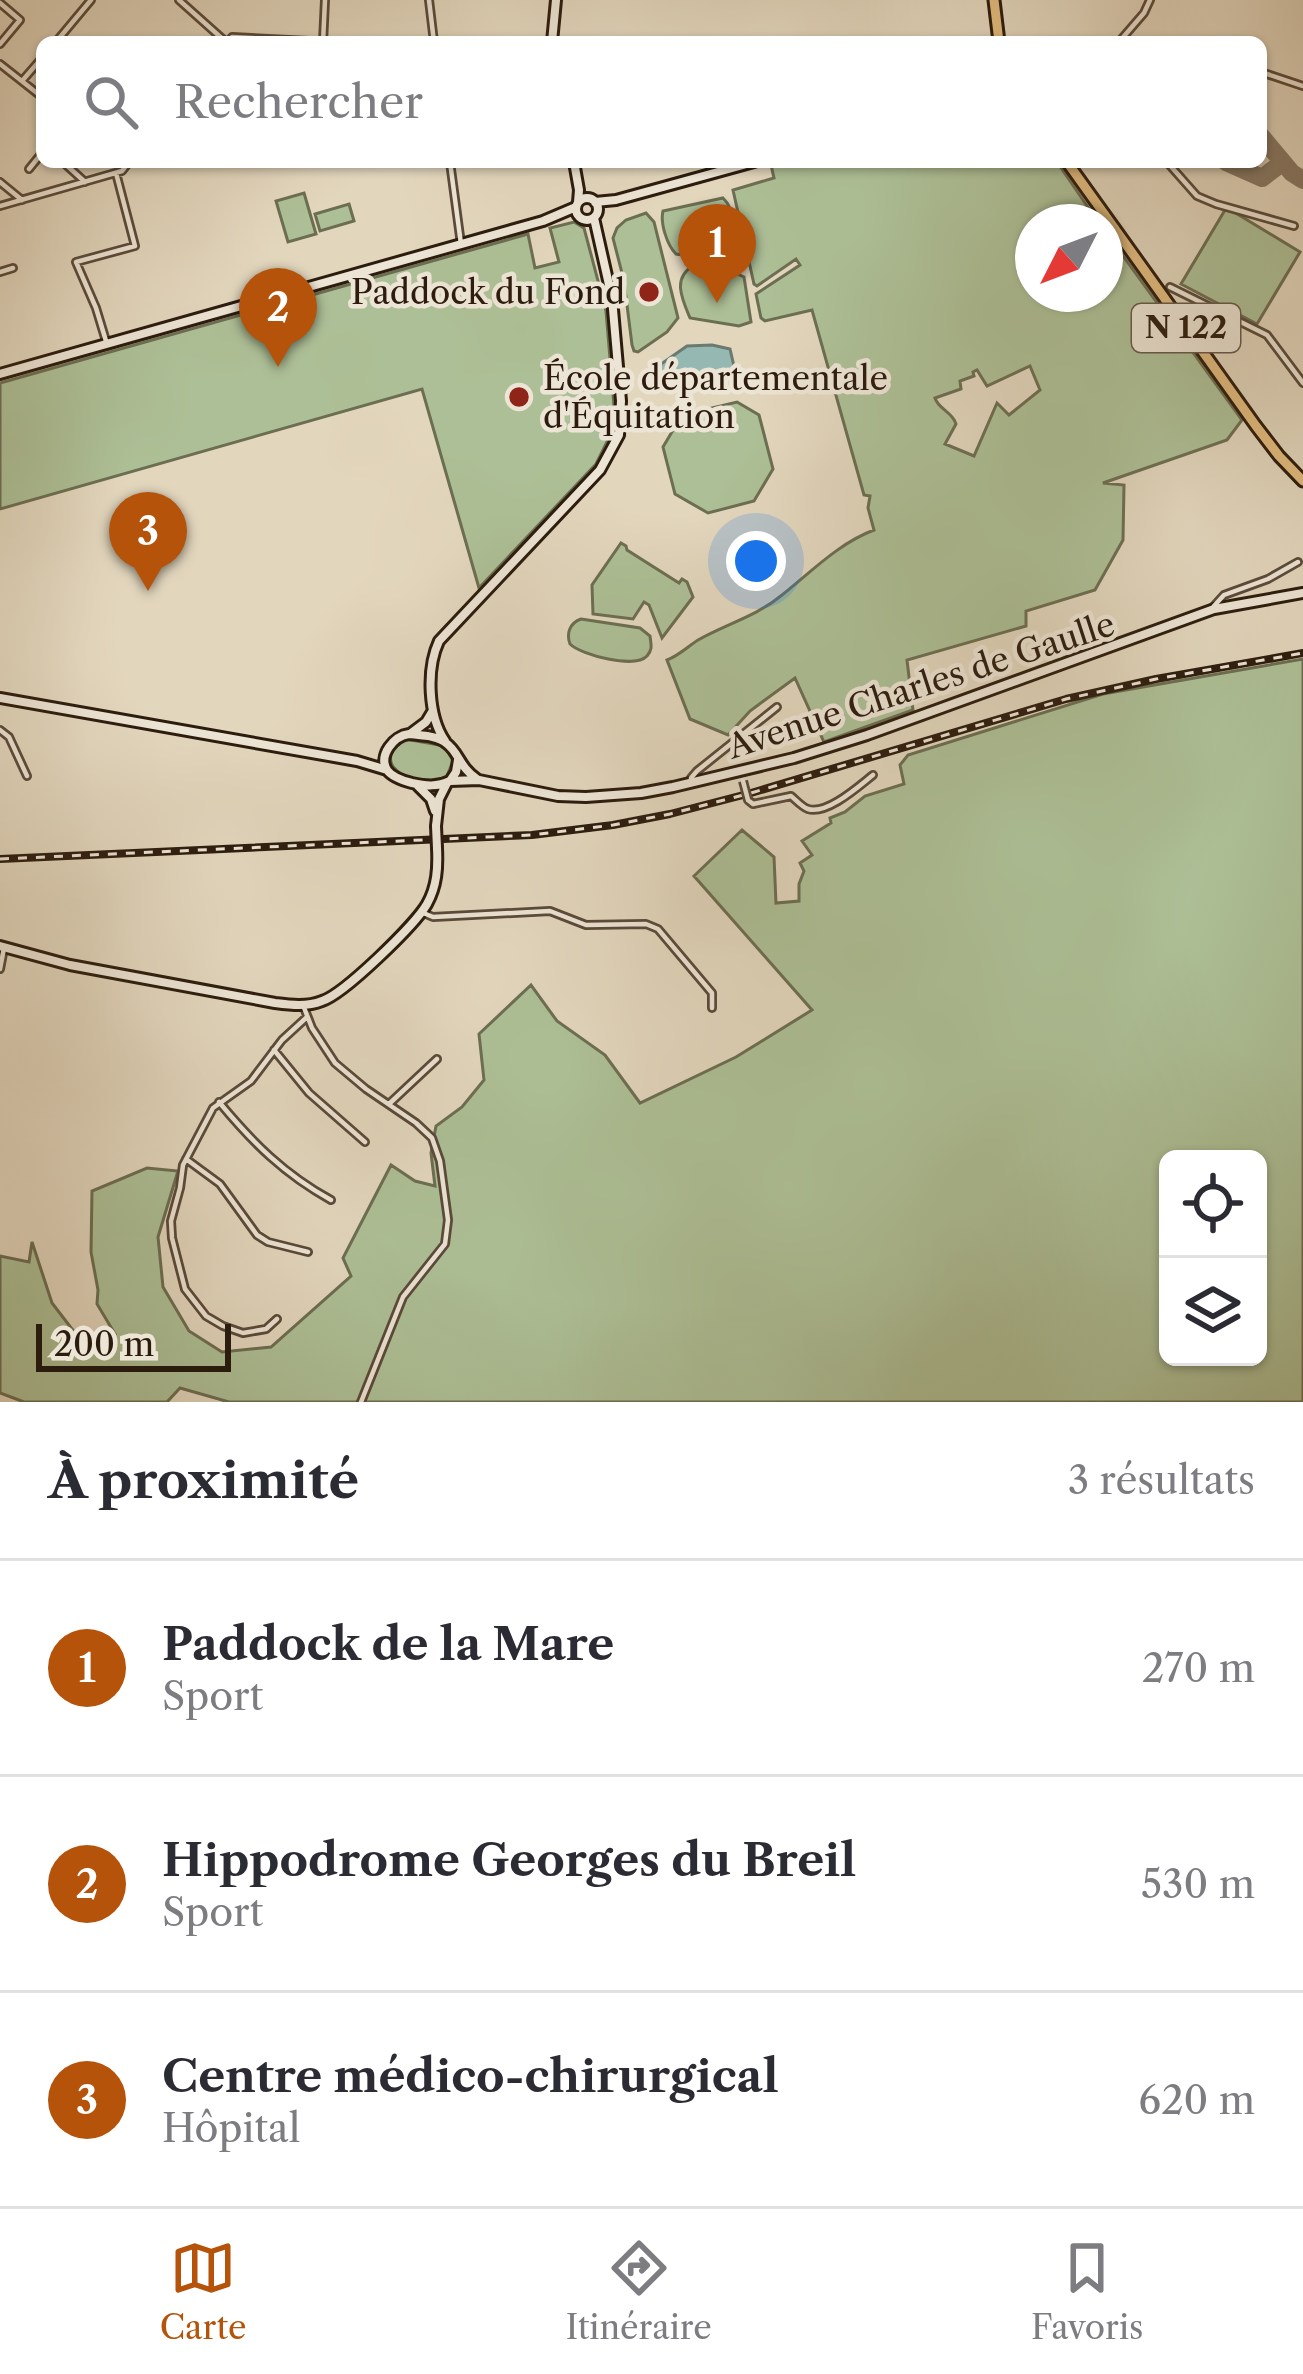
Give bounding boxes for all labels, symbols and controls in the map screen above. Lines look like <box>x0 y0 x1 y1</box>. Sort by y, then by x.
search box <box>36 36 1267 168</box>
icon: search <box>78 69 144 135</box>
text: Rechercher <box>174 74 423 130</box>
pin: 1 <box>678 204 756 303</box>
north arrow <box>1015 204 1123 312</box>
pin: 2 <box>239 268 317 367</box>
place label: Paddock du Fond <box>351 272 625 313</box>
marker: Paddock du Fond <box>636 279 662 305</box>
road number: N 122 <box>1132 304 1240 352</box>
place label: École départementale d'Équitation <box>543 358 888 437</box>
marker: École départementale d'Équitation <box>506 384 532 410</box>
pin: 3 <box>109 492 187 591</box>
your location <box>726 531 786 591</box>
street label: Avenue Charles de Gaulle <box>721 603 1120 768</box>
map controls <box>1159 1150 1267 1366</box>
button: locate <box>1159 1150 1267 1258</box>
button: layers <box>1159 1258 1267 1366</box>
scale bar <box>36 1318 231 1371</box>
text: 200 m <box>54 1324 154 1365</box>
text: À proximité <box>48 1449 359 1511</box>
text: 3 résultats <box>1068 1456 1255 1504</box>
text: Paddock de la Mare <box>162 1616 614 1672</box>
text: 1 <box>78 1644 96 1692</box>
text: 270 m <box>1142 1644 1255 1692</box>
text: Sport <box>162 1672 263 1720</box>
text: Hippodrome Georges du Breil <box>162 1832 856 1888</box>
text: 2 <box>75 1860 99 1908</box>
text: 530 m <box>1141 1860 1255 1908</box>
text: Sport <box>162 1888 263 1936</box>
text: Centre médico-chirurgical <box>162 2048 779 2104</box>
text: 3 <box>76 2076 98 2124</box>
text: 620 m <box>1138 2076 1255 2124</box>
text: Hôpital <box>162 2104 300 2152</box>
tab: Carte <box>160 2235 247 2348</box>
tab: Itinéraire <box>566 2235 712 2348</box>
tab: Favoris <box>1031 2235 1143 2348</box>

